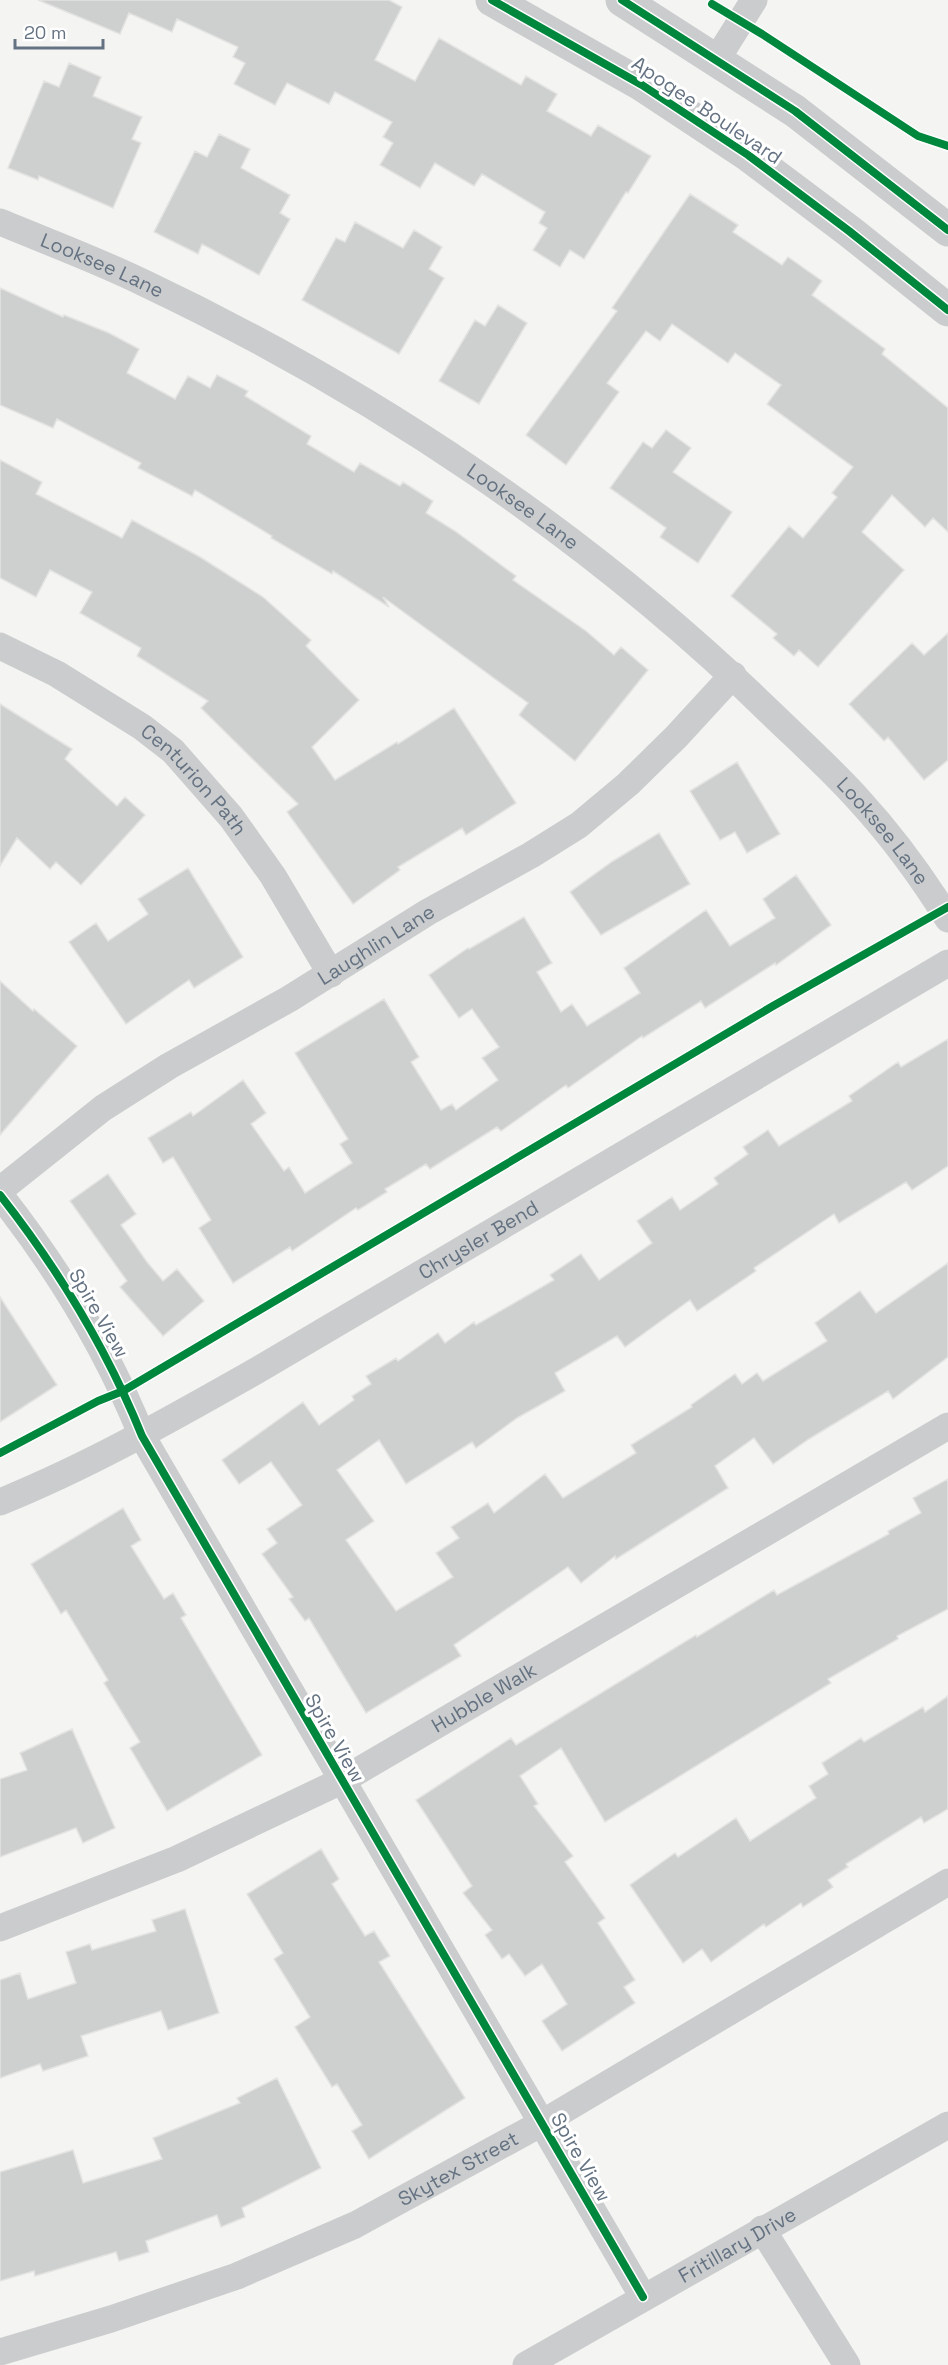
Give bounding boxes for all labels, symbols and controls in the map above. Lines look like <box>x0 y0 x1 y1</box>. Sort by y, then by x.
scale bar <box>15 12 104 50</box>
text: 20 m <box>24 21 67 44</box>
street label: Apogee Boulevard <box>627 50 787 170</box>
street label: Looksee Lane <box>37 227 168 304</box>
street label: Looksee Lane <box>462 457 584 556</box>
street label: Centurion Path <box>136 718 253 840</box>
street label: Looksee Lane <box>831 771 935 890</box>
street label: Laughlin Lane <box>313 898 439 991</box>
street label: Chrysler Bend <box>414 1194 543 1285</box>
street label: Spire View <box>63 1264 135 1362</box>
street label: Hubble Walk <box>427 1657 541 1738</box>
street label: Spire View <box>299 1689 371 1787</box>
street label: Spire View <box>545 2108 617 2206</box>
street label: Skytex Street <box>393 2125 523 2212</box>
street label: Fritillary Drive <box>674 2201 801 2289</box>

